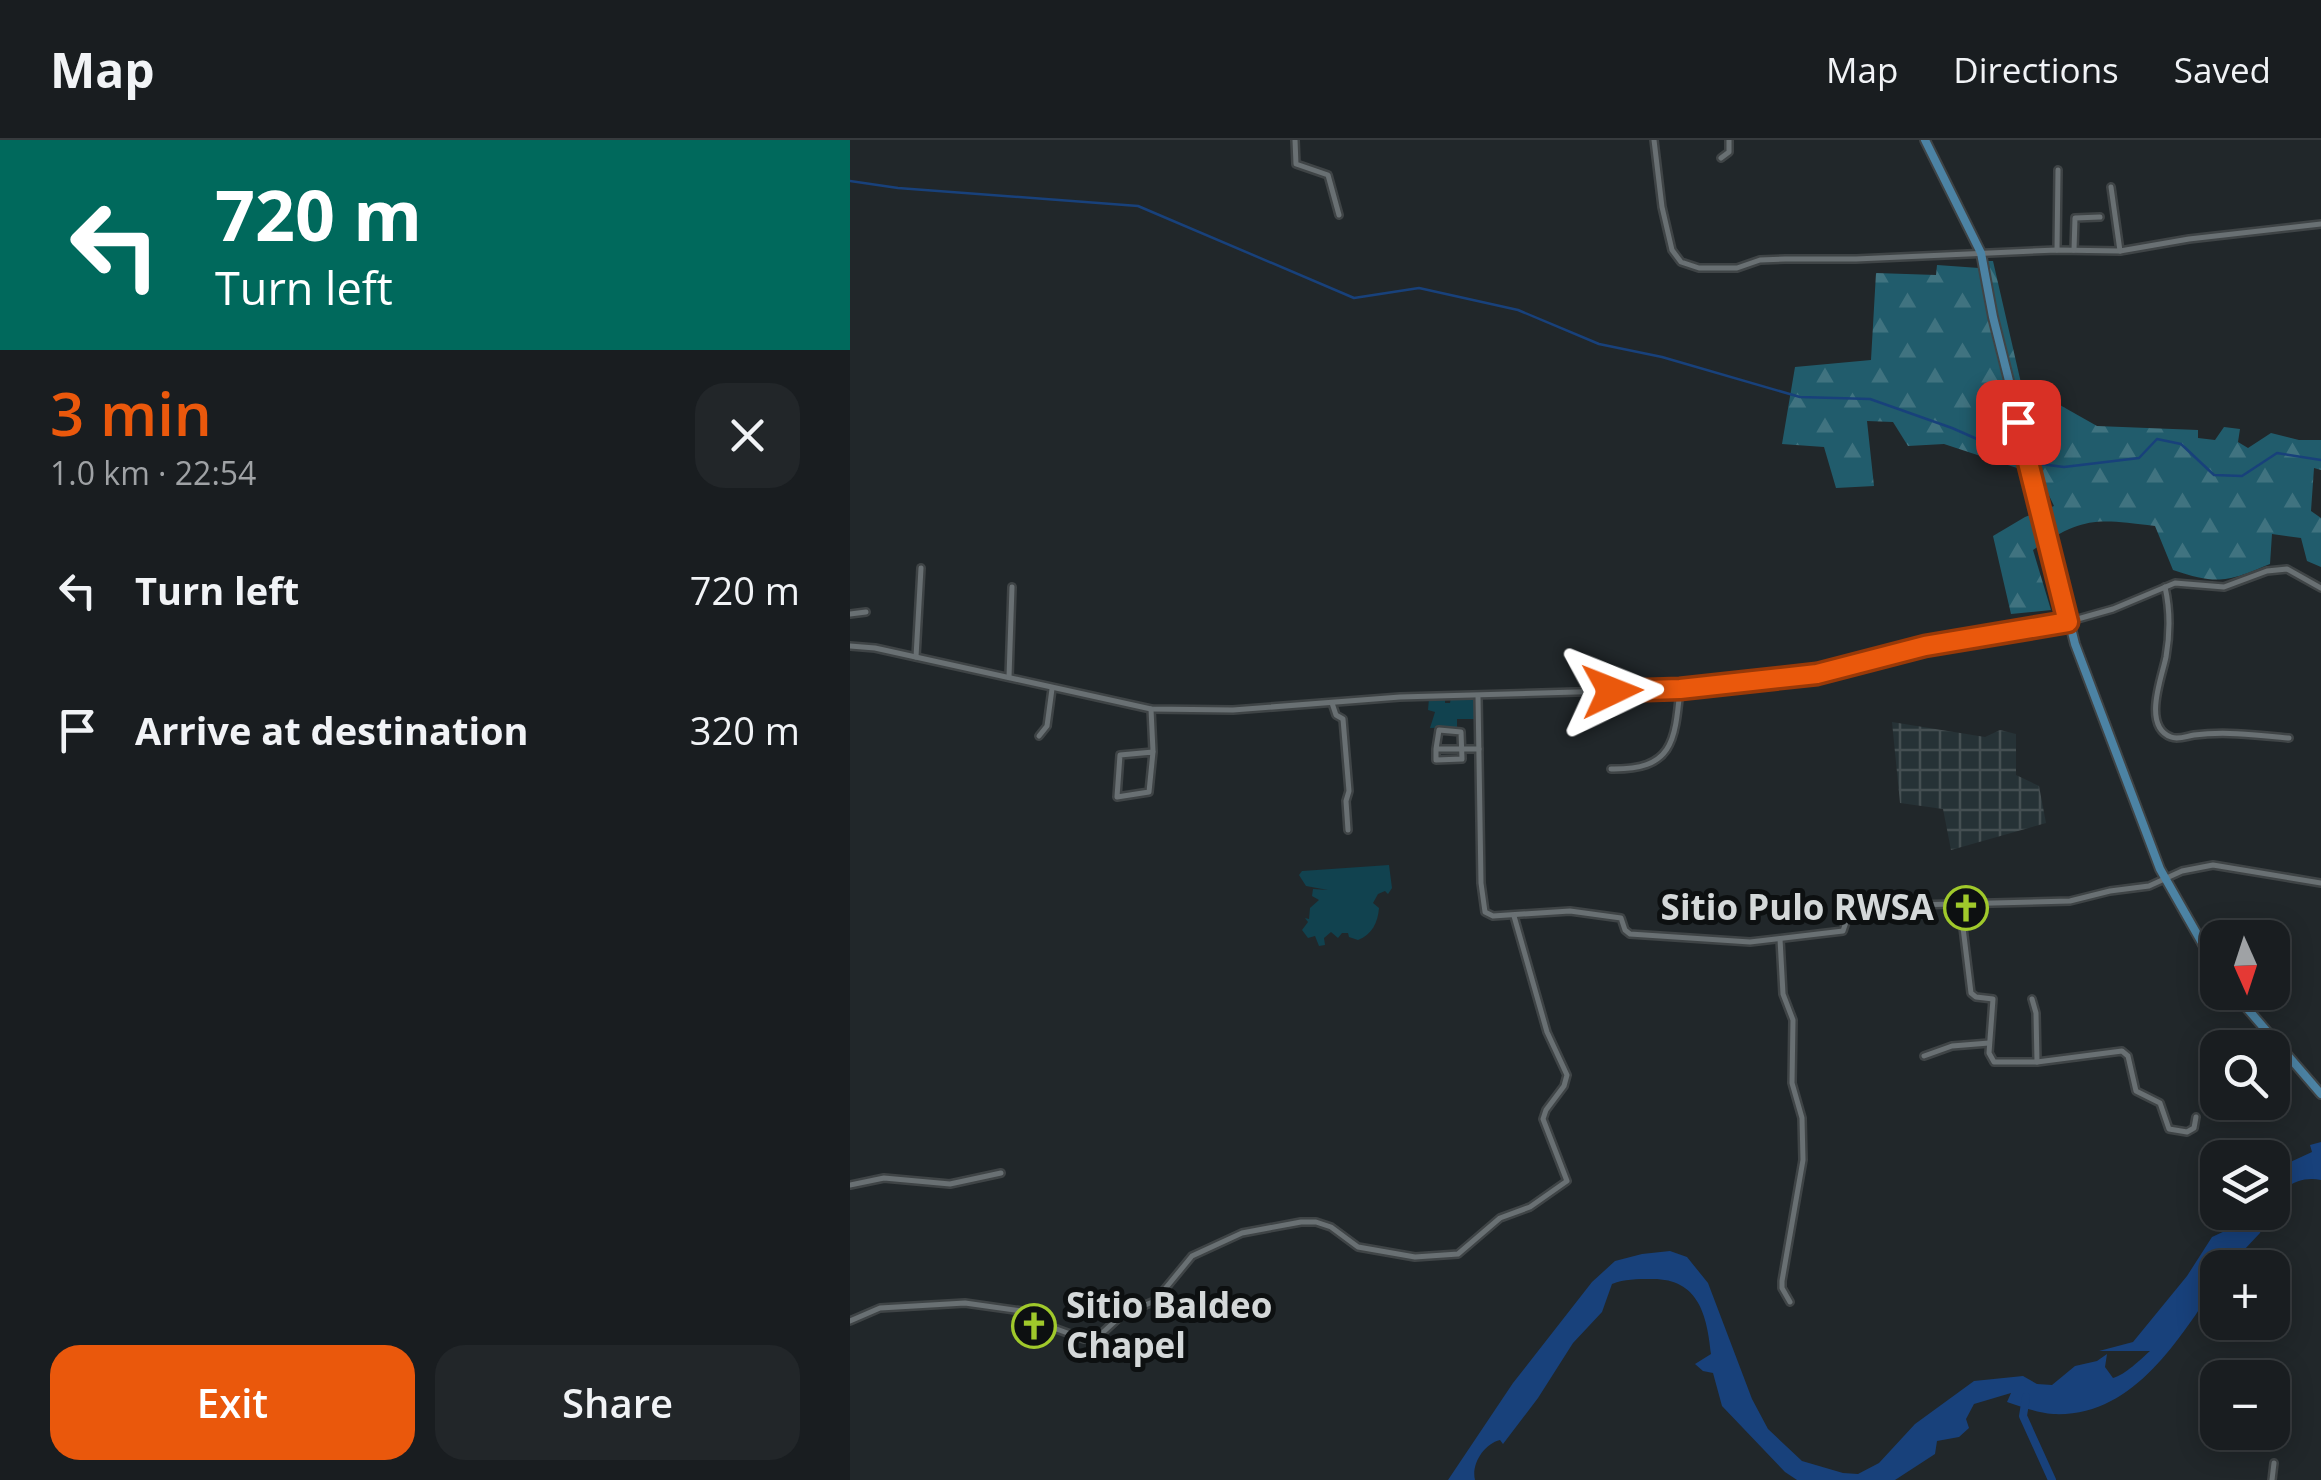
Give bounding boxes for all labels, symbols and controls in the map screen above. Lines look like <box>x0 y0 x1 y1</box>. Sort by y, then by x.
text: Map <box>50 37 155 102</box>
text: Map <box>1826 46 1898 93</box>
text: Directions <box>1953 46 2119 93</box>
text: Saved <box>2174 46 2271 93</box>
text: 720 m <box>215 166 422 262</box>
icon: left <box>50 180 180 310</box>
text: Turn left <box>215 257 393 318</box>
text: 3 min <box>50 372 212 454</box>
pin <box>1976 380 2061 465</box>
button: close <box>695 383 800 488</box>
icon: arrive <box>1991 395 2046 450</box>
text: 1.0 km · 22:54 <box>50 451 256 494</box>
icon: left <box>50 563 105 618</box>
text: Turn left <box>135 564 299 616</box>
text: 720 m <box>690 564 800 616</box>
position arrow <box>1560 639 1664 743</box>
icon: arrive <box>50 703 105 758</box>
text: Arrive at destination <box>135 704 529 756</box>
text: 320 m <box>690 704 800 756</box>
place label: Sitio Pulo RWSA <box>1661 883 1935 930</box>
church icon: Sitio Pulo RWSA <box>1943 885 1989 931</box>
north arrow <box>2200 920 2290 1010</box>
map controls <box>2200 920 2290 1450</box>
button: search <box>2200 1030 2290 1120</box>
button: layers <box>2200 1140 2290 1230</box>
button: + <box>2200 1250 2290 1340</box>
place label: Sitio Baldeo Chapel <box>1066 1281 1272 1368</box>
church icon: Sitio Baldeo Chapel <box>1011 1303 1057 1349</box>
button: Exit <box>50 1345 415 1460</box>
button: Share <box>435 1345 800 1460</box>
button: − <box>2200 1360 2290 1450</box>

